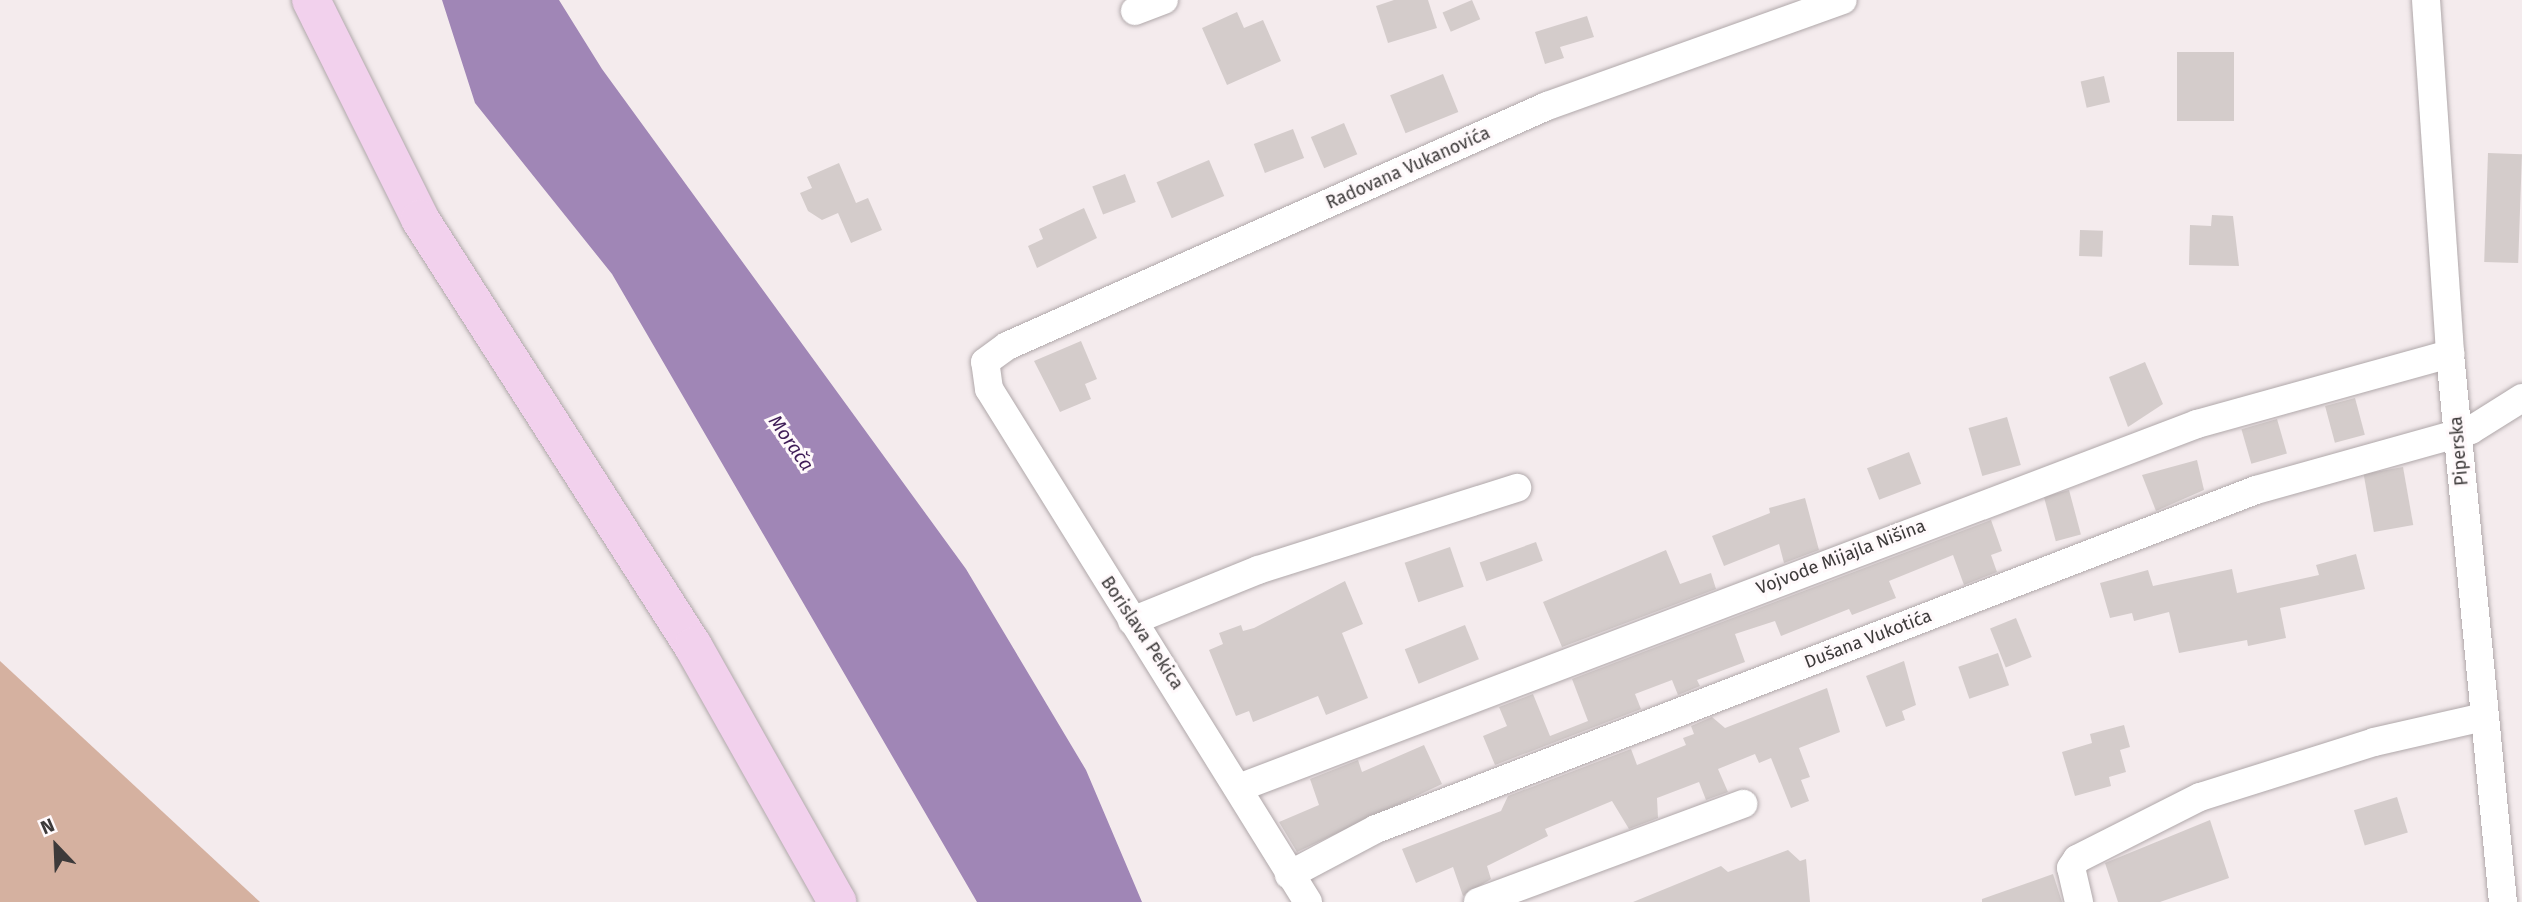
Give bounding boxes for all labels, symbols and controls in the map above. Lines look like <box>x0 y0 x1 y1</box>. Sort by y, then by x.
street label: Radovana Vukanovića <box>1323 122 1493 214</box>
water label: Morača <box>764 411 818 475</box>
street label: Piperska <box>2445 415 2473 487</box>
street label: Vojvode Mijajla Nišina <box>1753 515 1929 599</box>
street label: Borislava Pekica <box>1096 572 1188 694</box>
street label: Dušana Vukotića <box>1801 605 1935 673</box>
north arrow <box>21 811 91 881</box>
text: N <box>37 813 58 839</box>

